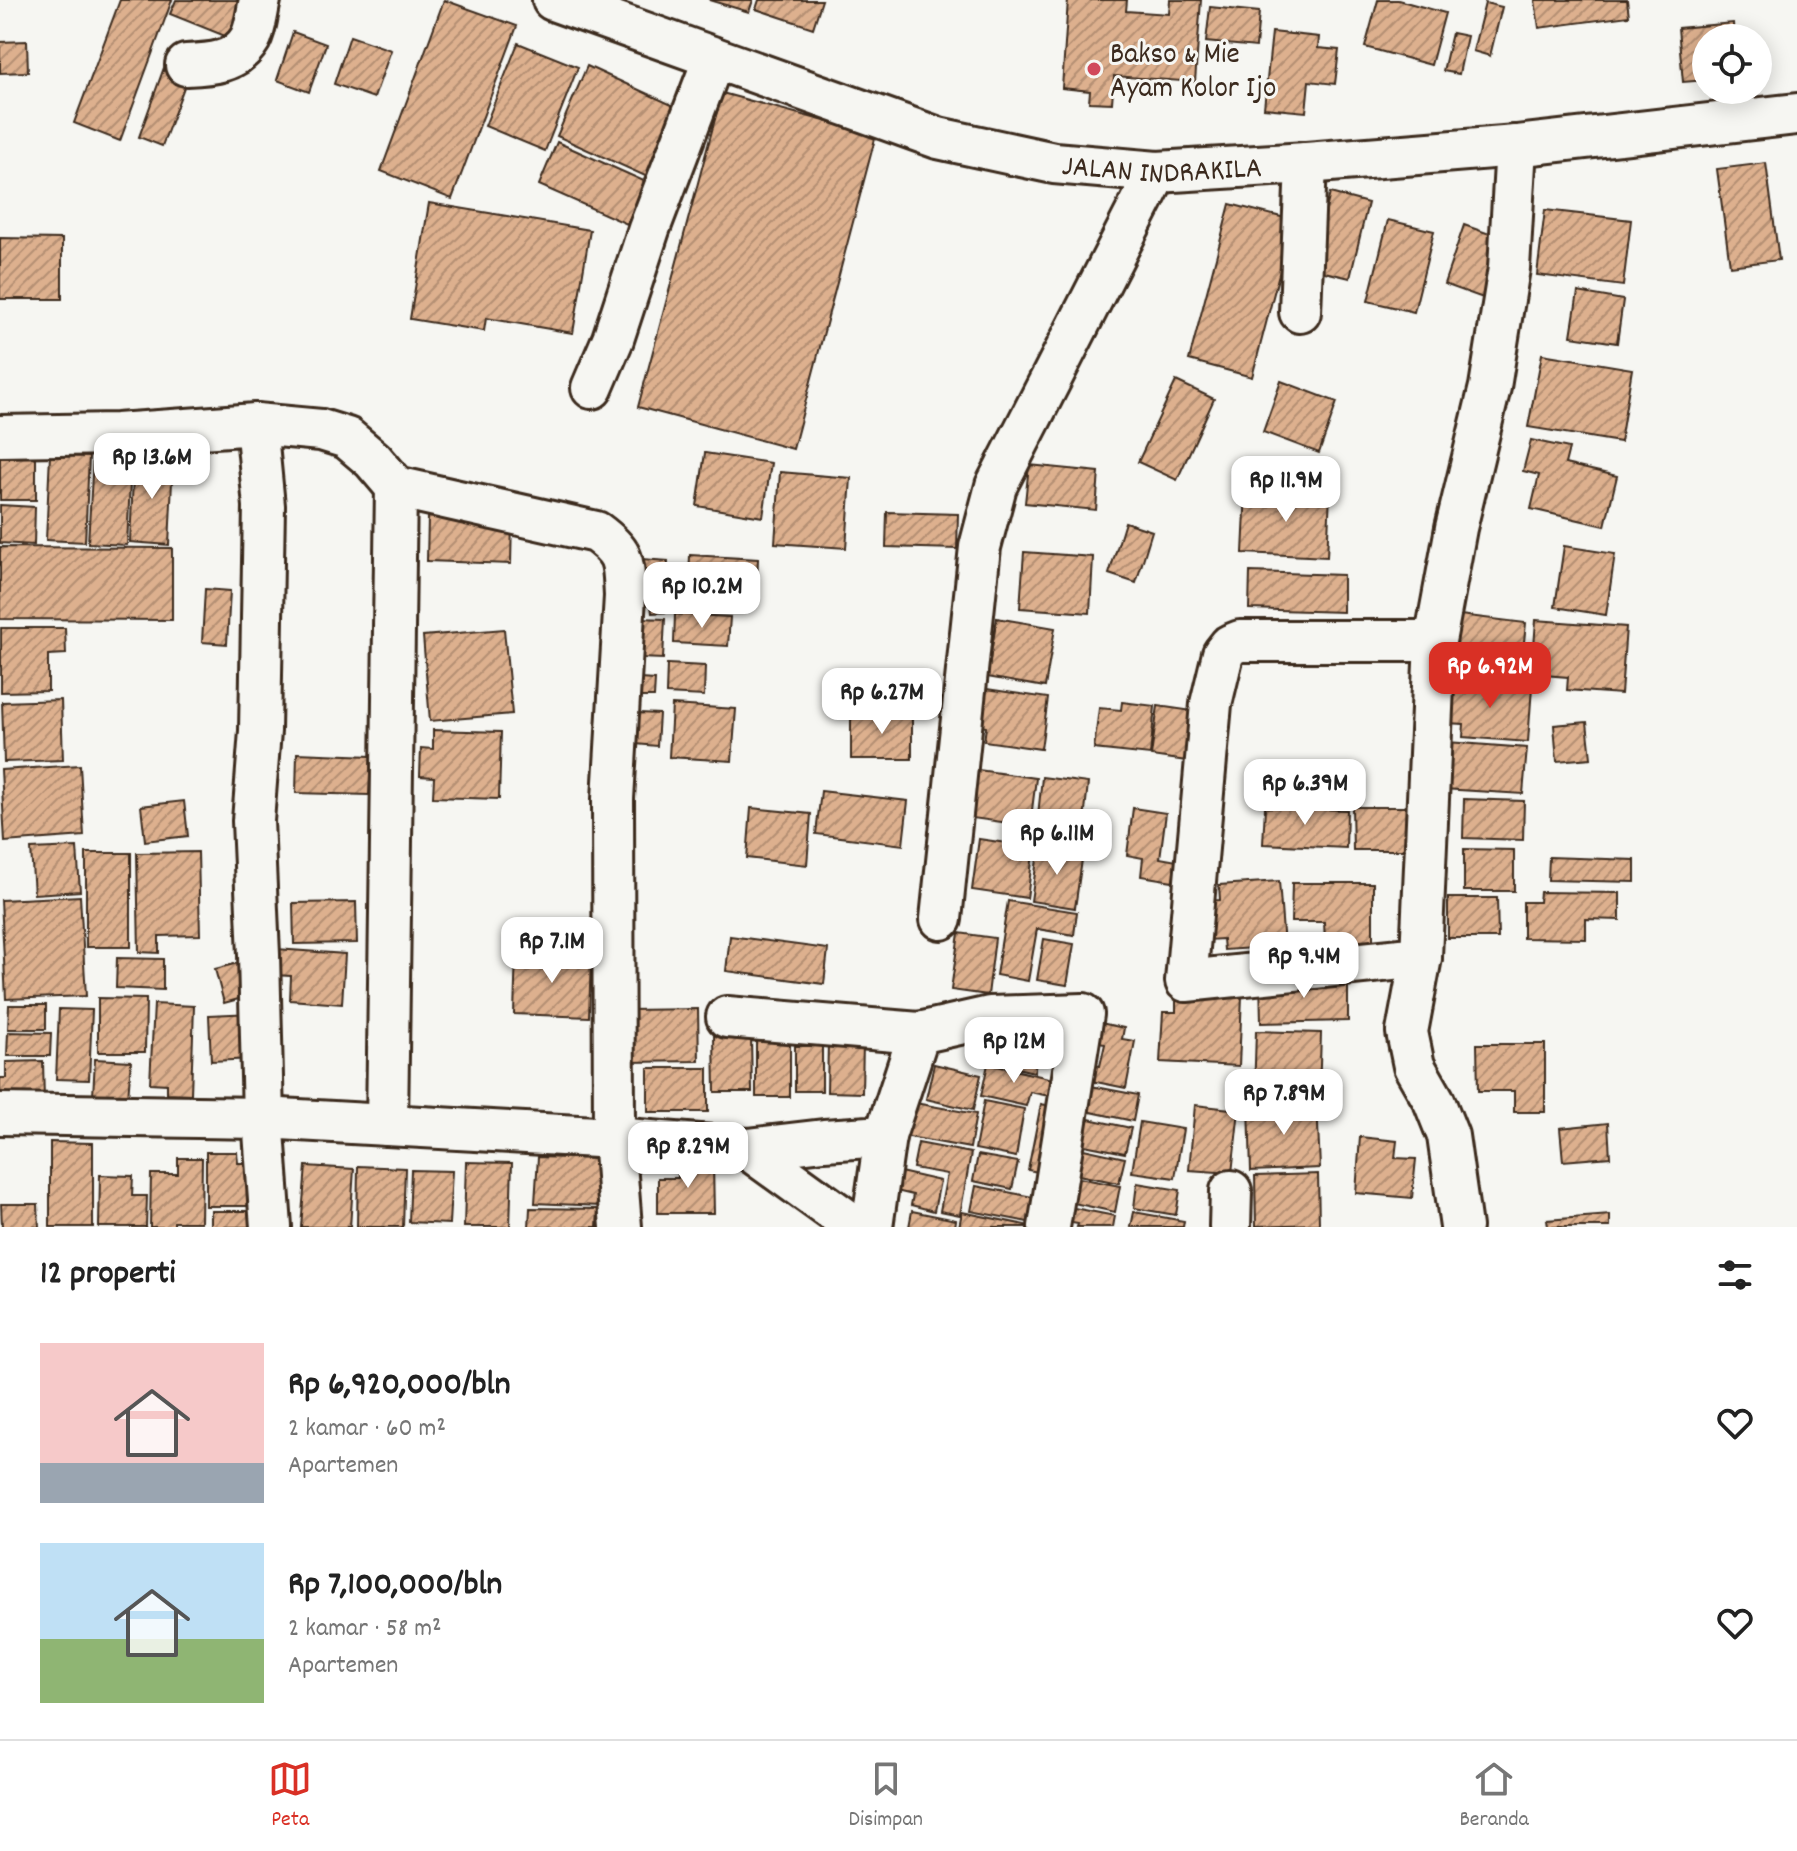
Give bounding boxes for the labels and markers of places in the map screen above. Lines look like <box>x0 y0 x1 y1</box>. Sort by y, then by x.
place label: Bakso & Mie Ayam Kolor Ijo <box>1110 35 1276 112</box>
marker: Bakso & Mie Ayam Kolor Ijo <box>1085 60 1103 78</box>
pin: Rp 13.6M <box>69 433 235 501</box>
pin: Rp 11.9M <box>1203 456 1369 524</box>
pin: Rp 10.2M <box>619 562 785 630</box>
pin: Rp 6.92M <box>1407 642 1573 710</box>
pin: Rp 6.27M <box>799 668 965 736</box>
pin: Rp 6.39M <box>1222 759 1388 827</box>
pin: Rp 6.11M <box>974 809 1140 877</box>
pin: Rp 7.1M <box>478 917 626 985</box>
pin: Rp 9.4M <box>1230 932 1378 1000</box>
pin: Rp 12M <box>949 1017 1079 1085</box>
pin: Rp 7.89M <box>1201 1069 1367 1137</box>
pin: Rp 8.29M <box>605 1122 771 1190</box>

